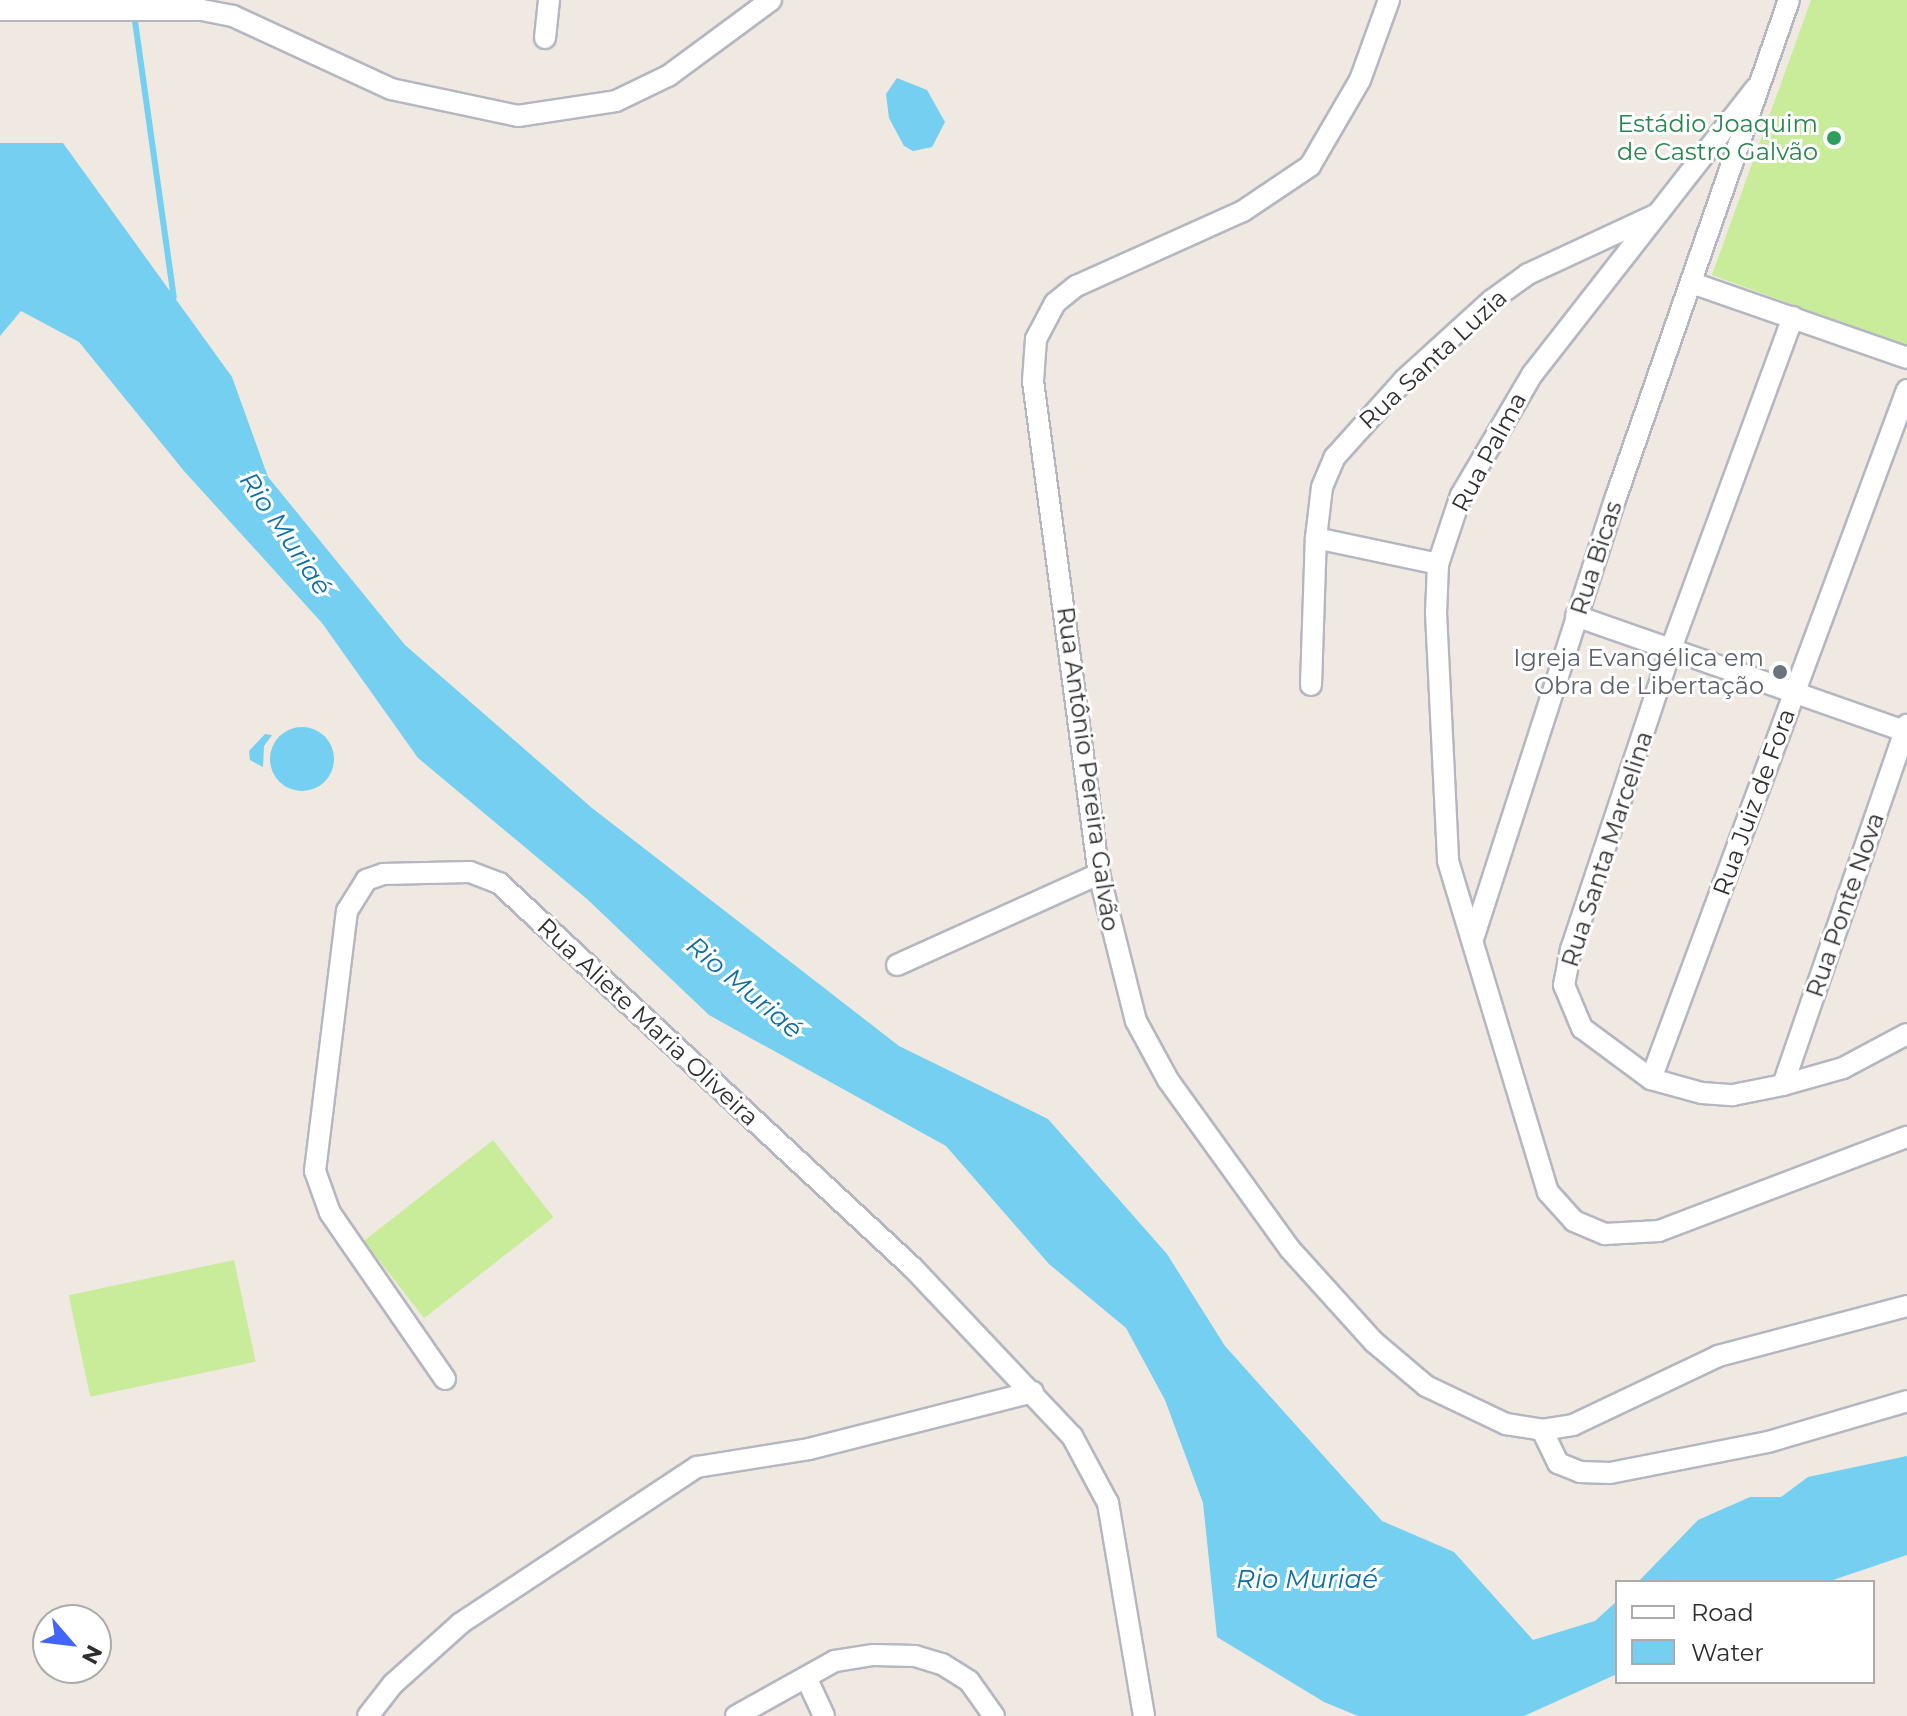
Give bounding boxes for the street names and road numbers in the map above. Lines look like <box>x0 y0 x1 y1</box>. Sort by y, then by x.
street label: Rua Santa Luzia <box>1353 283 1513 435</box>
street label: Rua Palma <box>1446 387 1532 517</box>
street label: Rua Bicas <box>1564 498 1628 618</box>
street label: Rua Antônio Pereira Galvão <box>1051 605 1125 933</box>
street label: Rua Juiz de Fora <box>1707 705 1801 899</box>
street label: Rua Santa Marcelina <box>1555 727 1659 971</box>
street label: Rua Ponte Nova <box>1800 809 1890 1001</box>
street label: Rua Aliete Maria Oliveira <box>532 912 764 1132</box>

